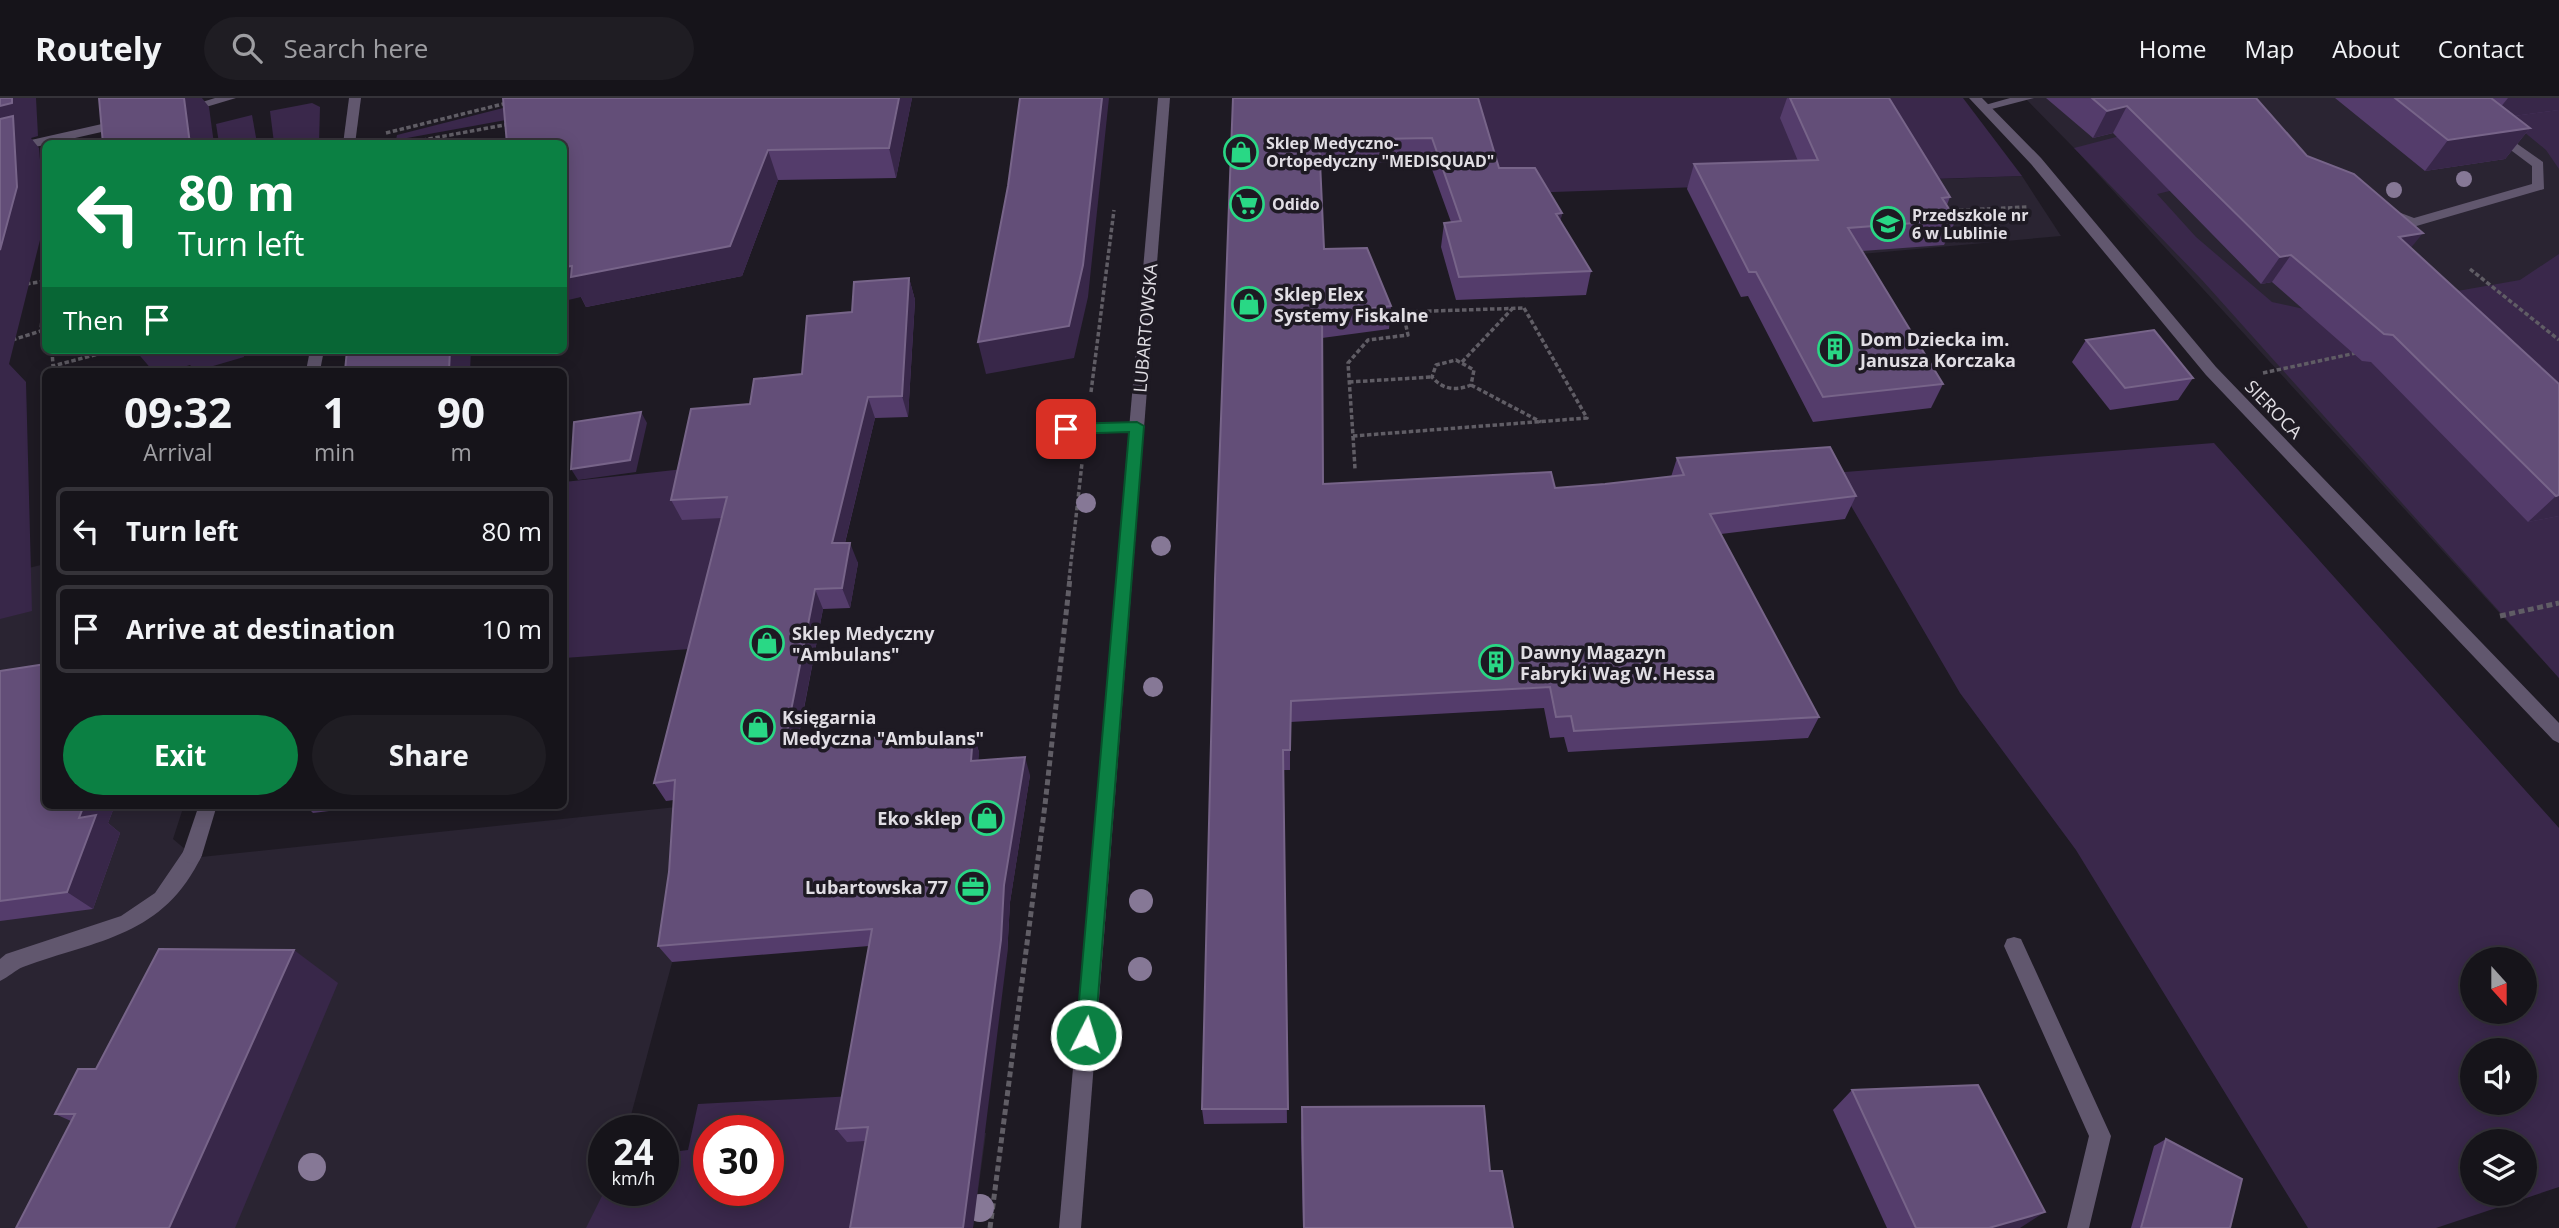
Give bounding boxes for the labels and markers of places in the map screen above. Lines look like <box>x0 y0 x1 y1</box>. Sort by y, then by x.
place label: Sklep Medyczno- Ortopedyczny "MEDISQUAD" <box>1266 132 1494 172</box>
shop icon: Sklep Medyczno- Ortopedyczny "MEDISQUAD" <box>1222 133 1260 171</box>
supermarket icon: Odido <box>1228 185 1266 223</box>
place label: Odido <box>1272 193 1320 215</box>
place label: Przedszkole nr 6 w Lublinie <box>1912 204 2029 244</box>
school or university icon: Przedszkole nr 6 w Lublinie <box>1869 205 1907 243</box>
place label: Sklep Elex Systemy Fiskalne <box>1274 282 1428 327</box>
shop icon: Sklep Elex Systemy Fiskalne <box>1230 285 1268 323</box>
place label: Dom Dziecka im. Janusza Korczaka <box>1858 327 2016 372</box>
building icon: Dom Dziecka im. Janusza Korczaka <box>1816 330 1854 368</box>
pin <box>1036 399 1096 459</box>
place label: Sklep Medyczny "Ambulans" <box>792 621 935 666</box>
shop icon: Sklep Medyczny "Ambulans" <box>748 624 786 662</box>
place label: Dawny Magazyn Fabryki Wag W. Hessa <box>1520 640 1715 685</box>
building icon: Dawny Magazyn Fabryki Wag W. Hessa <box>1477 643 1515 681</box>
place label: Księgarnia Medyczna "Ambulans" <box>782 705 984 750</box>
shop icon: Księgarnia Medyczna "Ambulans" <box>739 708 777 746</box>
shop icon: Eko sklep <box>968 799 1006 837</box>
place label: Eko sklep <box>877 806 962 830</box>
office icon: Lubartowska 77 <box>954 868 992 906</box>
place label: Lubartowska 77 <box>805 875 948 899</box>

